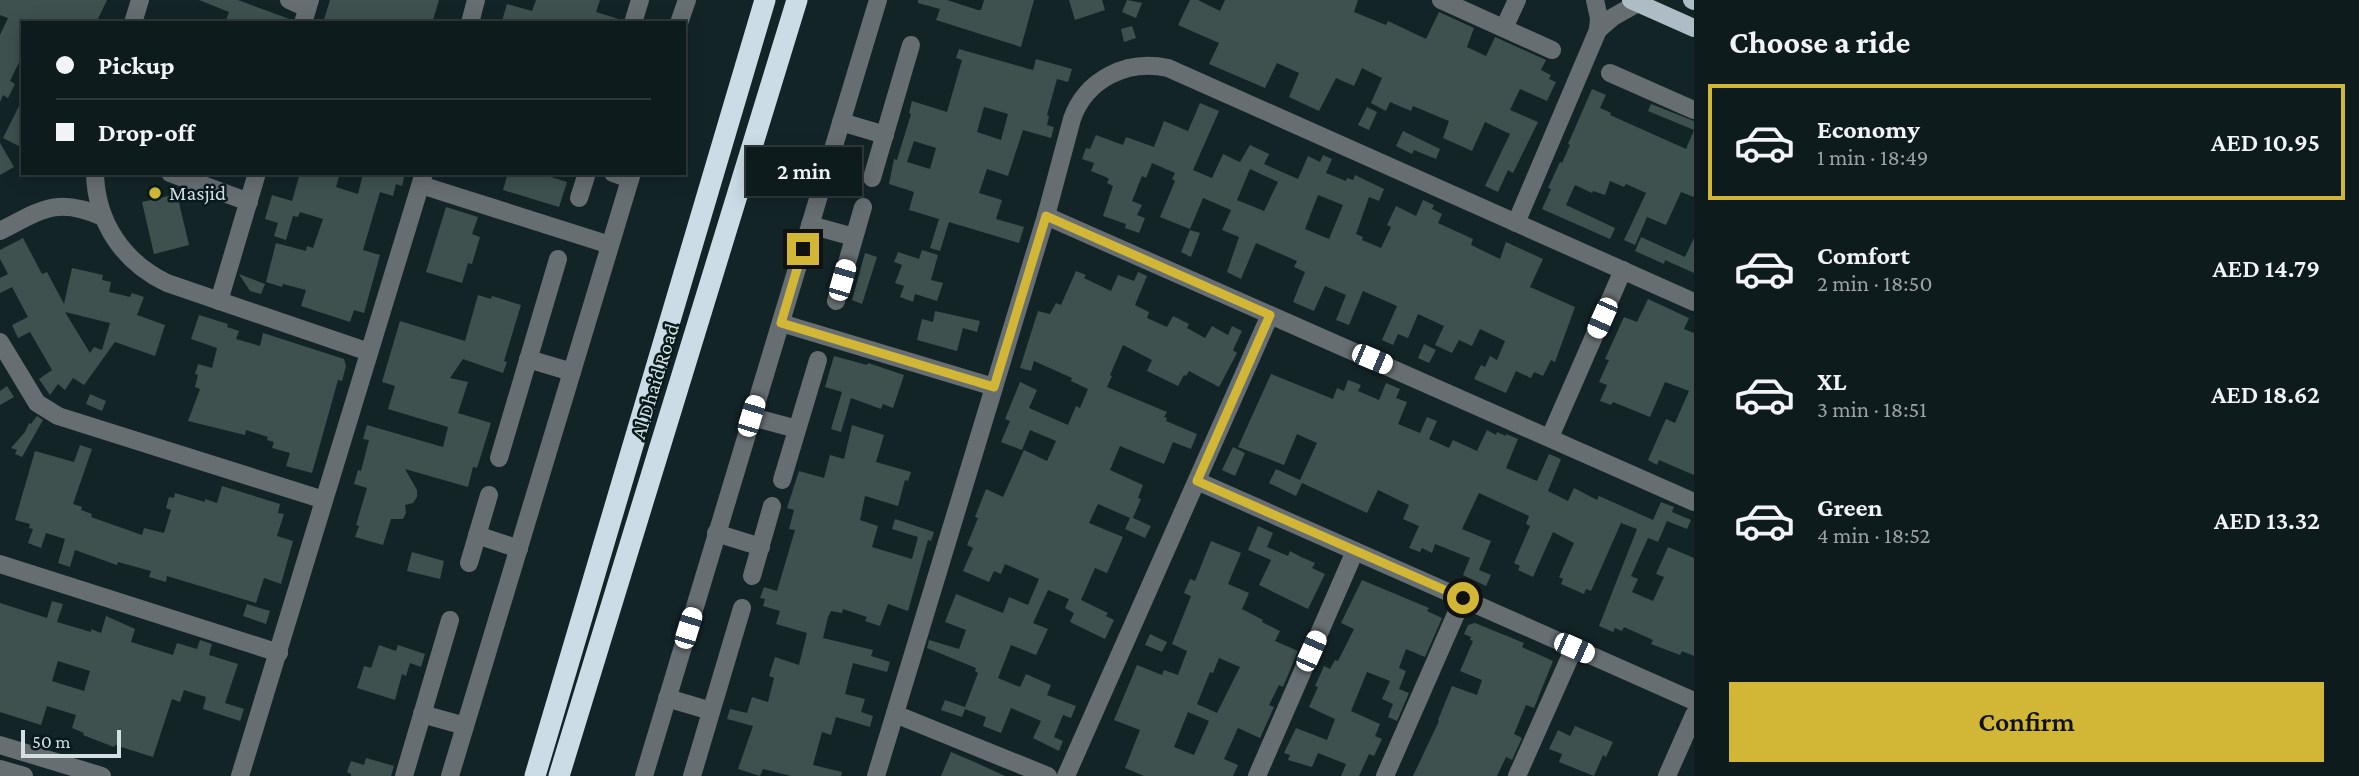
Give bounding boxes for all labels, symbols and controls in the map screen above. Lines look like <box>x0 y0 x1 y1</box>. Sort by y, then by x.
text: Choose a ride <box>1729 24 1910 60</box>
text: Pickup <box>98 51 175 80</box>
icon: car <box>1733 111 1796 174</box>
text: Economy <box>1817 115 1920 144</box>
text: Drop-off <box>98 118 195 147</box>
text: AED 10.95 <box>2211 128 2320 157</box>
text: 1 min · 18:49 <box>1817 144 1928 170</box>
callout: 2 min <box>745 148 861 196</box>
text: 2 min <box>777 158 831 184</box>
place label: Masjid <box>169 181 226 205</box>
marker: Masjid <box>147 185 163 201</box>
route end <box>787 233 819 265</box>
icon: car <box>1733 237 1796 300</box>
text: Comfort <box>1817 241 1910 270</box>
text: AED 14.79 <box>2212 254 2320 283</box>
car <box>827 257 858 303</box>
text: 2 min · 18:50 <box>1817 270 1932 296</box>
car <box>1584 295 1621 341</box>
street label: Al Dhaid Road <box>626 320 684 442</box>
car <box>1349 341 1396 377</box>
icon: car <box>1733 363 1796 426</box>
text: XL <box>1817 367 1846 396</box>
text: AED 18.62 <box>2211 380 2320 409</box>
car <box>735 393 768 439</box>
text: 3 min · 18:51 <box>1817 396 1927 422</box>
icon: car <box>1733 489 1796 552</box>
text: Green <box>1817 493 1883 522</box>
text: AED 13.32 <box>2214 506 2320 535</box>
text: 4 min · 18:52 <box>1817 522 1931 548</box>
route start <box>1447 582 1479 614</box>
car <box>672 605 705 651</box>
car <box>1293 628 1330 674</box>
car <box>1551 630 1598 666</box>
button: Confirm <box>1729 682 2324 762</box>
scale bar <box>21 727 121 759</box>
text: 50 m <box>32 731 71 752</box>

